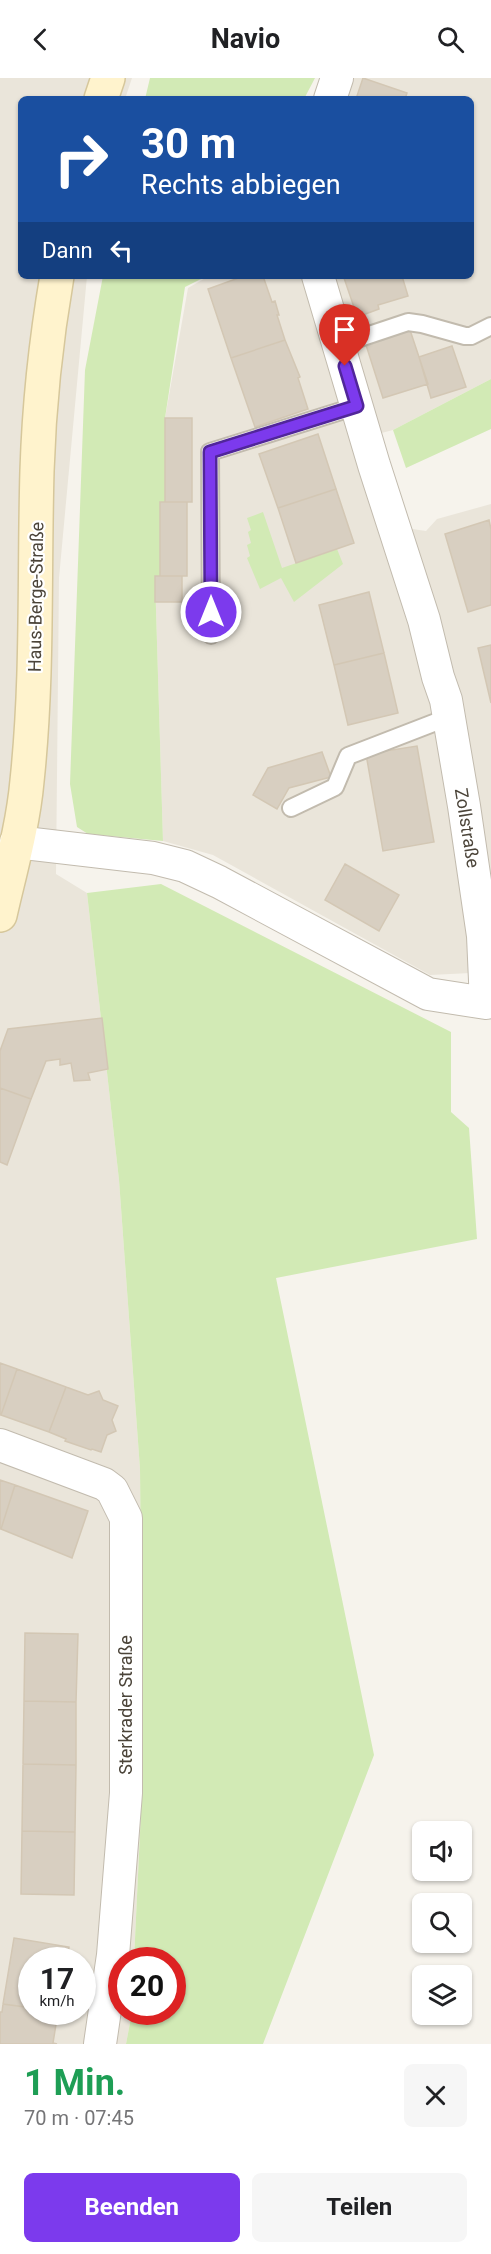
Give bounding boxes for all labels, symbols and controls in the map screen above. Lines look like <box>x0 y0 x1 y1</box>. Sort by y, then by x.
icon: back <box>24 23 57 56</box>
text: Navio <box>211 23 280 55</box>
icon: search <box>434 23 467 56</box>
text: 30 m <box>141 119 236 168</box>
icon: right <box>42 120 120 198</box>
text: Rechts abbiegen <box>141 169 341 201</box>
icon: left <box>105 234 138 267</box>
text: Dann <box>42 238 93 263</box>
pin <box>319 304 370 366</box>
icon: arrive <box>328 313 361 346</box>
street label: Haus-Berge-Straße <box>24 522 47 672</box>
position arrow <box>179 580 243 644</box>
street label: Zollstraße <box>451 786 484 869</box>
street label: Sterkrader Straße <box>115 1635 136 1775</box>
map controls <box>412 1821 472 2025</box>
button: sound <box>412 1821 472 1881</box>
button: search <box>412 1893 472 1953</box>
speed limit sign: 20 <box>108 1947 186 2025</box>
text: 17 <box>40 1961 74 1996</box>
button: layers <box>412 1965 472 2025</box>
text: km/h <box>39 1992 75 2010</box>
text: 1 Min. <box>24 2062 125 2104</box>
button: close <box>404 2064 467 2127</box>
text: 70 m · 07:45 <box>24 2106 134 2130</box>
button: Beenden <box>24 2173 240 2242</box>
button: Teilen <box>252 2173 467 2242</box>

